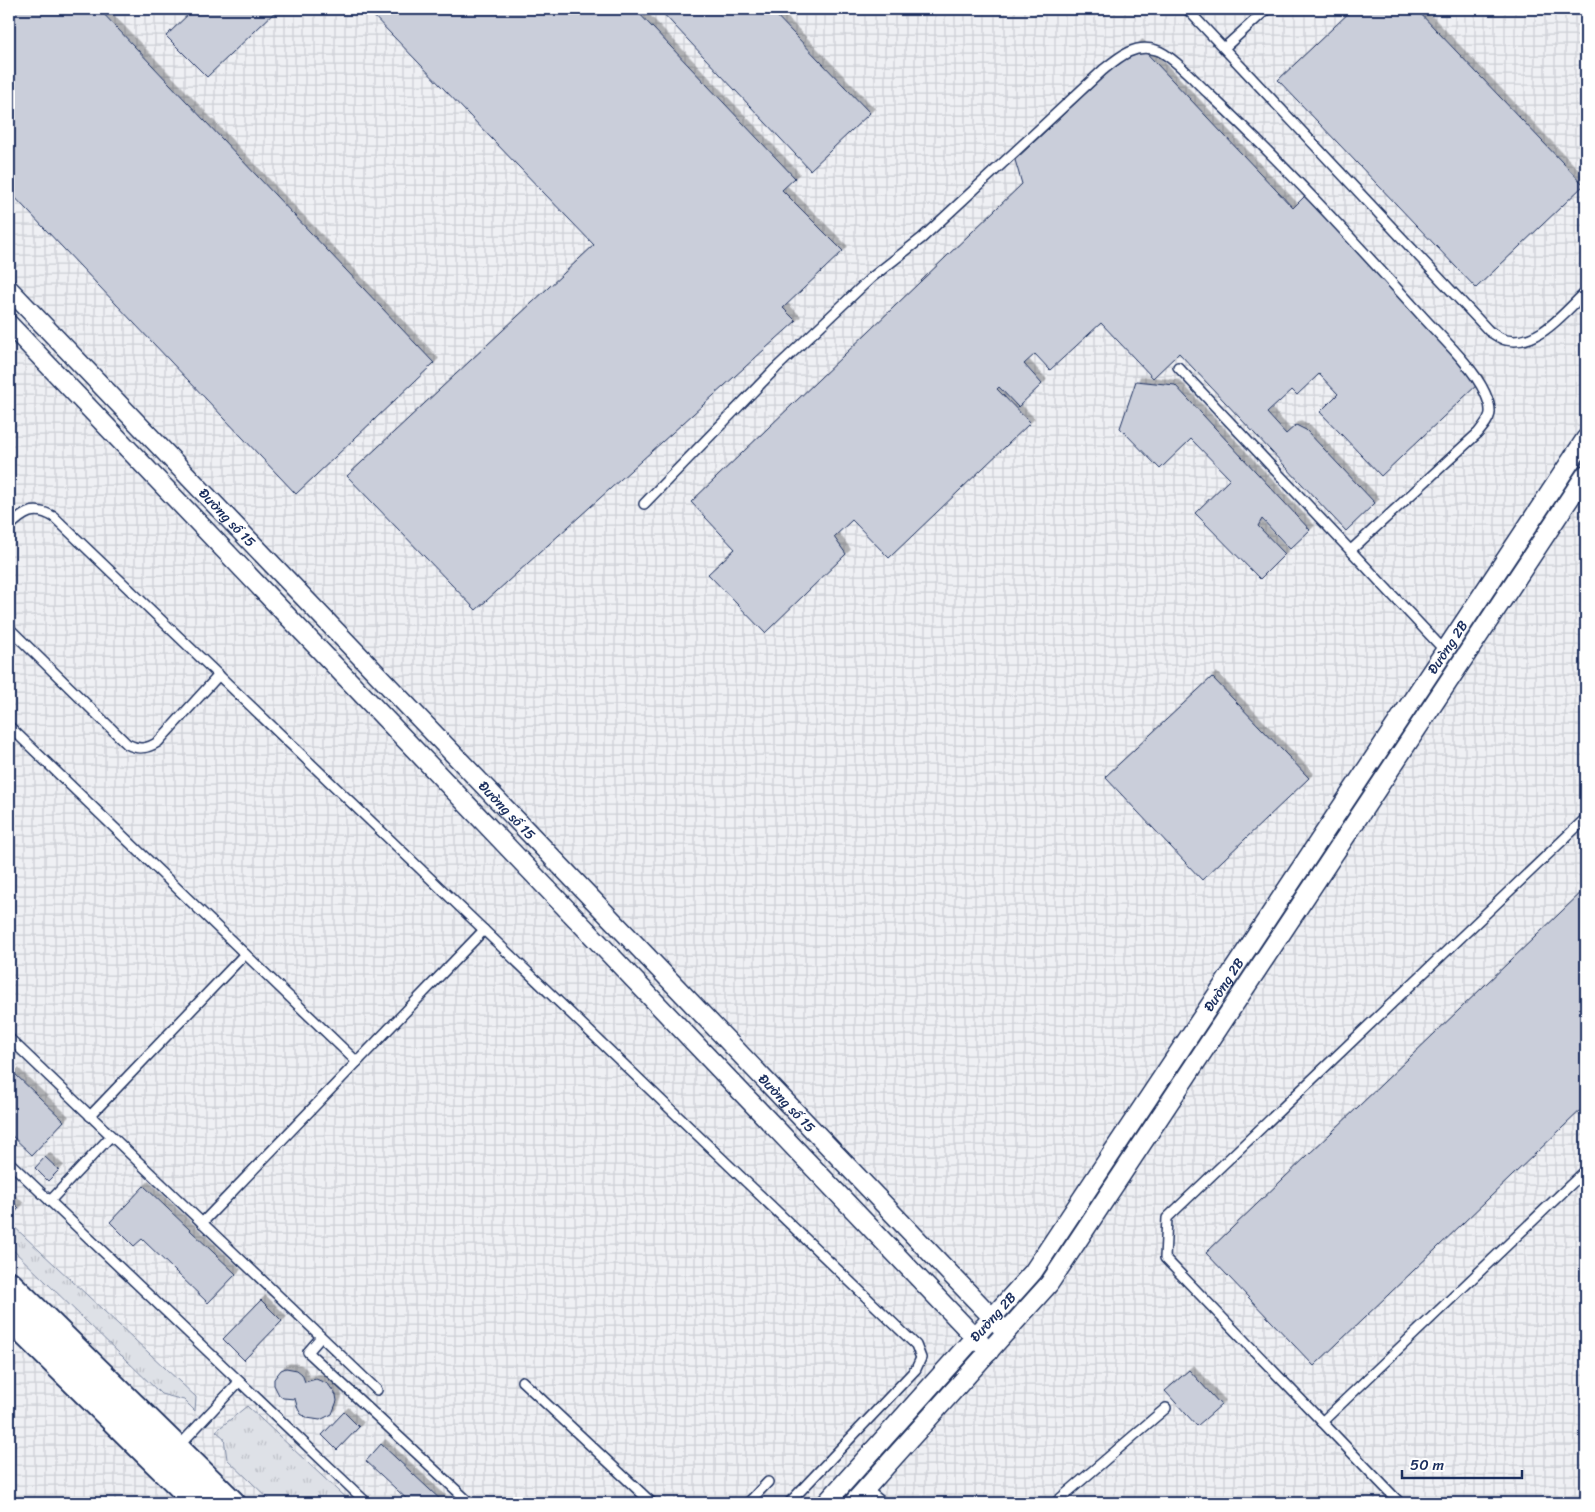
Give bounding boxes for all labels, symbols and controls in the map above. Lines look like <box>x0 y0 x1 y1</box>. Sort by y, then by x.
street label: Đường số 15 <box>193 482 263 553</box>
street label: Đường 2B <box>1420 615 1475 679</box>
street label: Đường số 15 <box>472 775 542 846</box>
street label: Đường 2B <box>1196 952 1251 1017</box>
street label: Đường số 15 <box>752 1067 822 1139</box>
street label: Đường 2B <box>963 1286 1022 1348</box>
scale bar <box>1402 1447 1522 1479</box>
text: 50 m <box>1410 1452 1445 1478</box>

